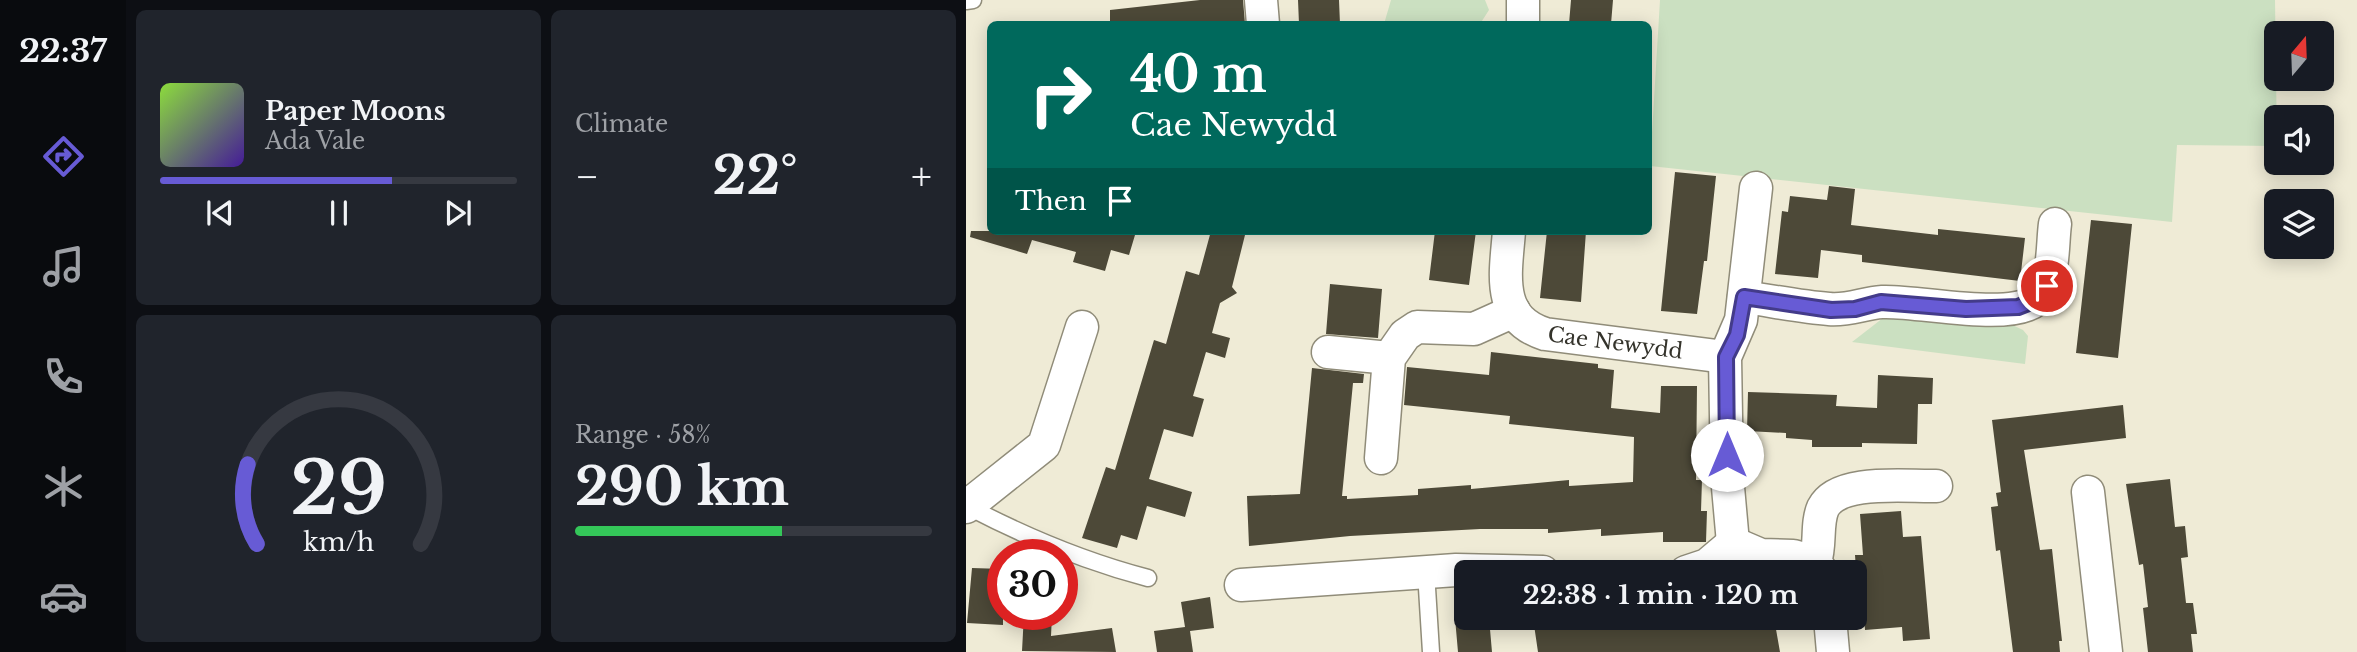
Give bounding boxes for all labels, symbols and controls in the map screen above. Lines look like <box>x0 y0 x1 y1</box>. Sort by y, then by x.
north arrow <box>2264 21 2334 91</box>
map controls <box>2264 21 2334 259</box>
text: 22:37 <box>19 31 107 71</box>
text: 40 m <box>1130 44 1267 105</box>
icon: right <box>1015 49 1106 140</box>
text: Paper Moons <box>265 95 446 127</box>
text: Cae Newydd <box>1130 105 1337 145</box>
button: sound <box>2264 105 2334 175</box>
text: Climate <box>575 110 668 138</box>
text: Ada Vale <box>265 127 365 155</box>
icon: directions <box>39 132 88 181</box>
text: 22° <box>713 144 798 208</box>
text: − <box>575 153 599 200</box>
text: + <box>911 153 932 200</box>
icon: arrive <box>1101 182 1139 220</box>
text: Then <box>1015 185 1087 217</box>
button: layers <box>2264 189 2334 259</box>
icon: previous <box>201 194 239 232</box>
icon: pause <box>320 194 358 232</box>
icon: next <box>439 194 477 232</box>
icon: music <box>39 242 88 291</box>
pin <box>2017 256 2077 316</box>
icon: arrive <box>2028 267 2066 305</box>
street label: Cae Newydd <box>1546 321 1684 365</box>
icon: phone <box>39 352 88 401</box>
position arrow <box>1690 418 1764 492</box>
text: Range · 58% <box>575 421 711 449</box>
text: 29 <box>290 444 387 535</box>
text: 290 km <box>575 455 789 519</box>
icon: climate <box>39 462 88 511</box>
text: km/h <box>303 527 374 558</box>
speed limit sign: 30 <box>987 539 1078 630</box>
icon: car <box>39 572 88 621</box>
text: 22:38 · 1 min · 120 m <box>1523 579 1798 611</box>

